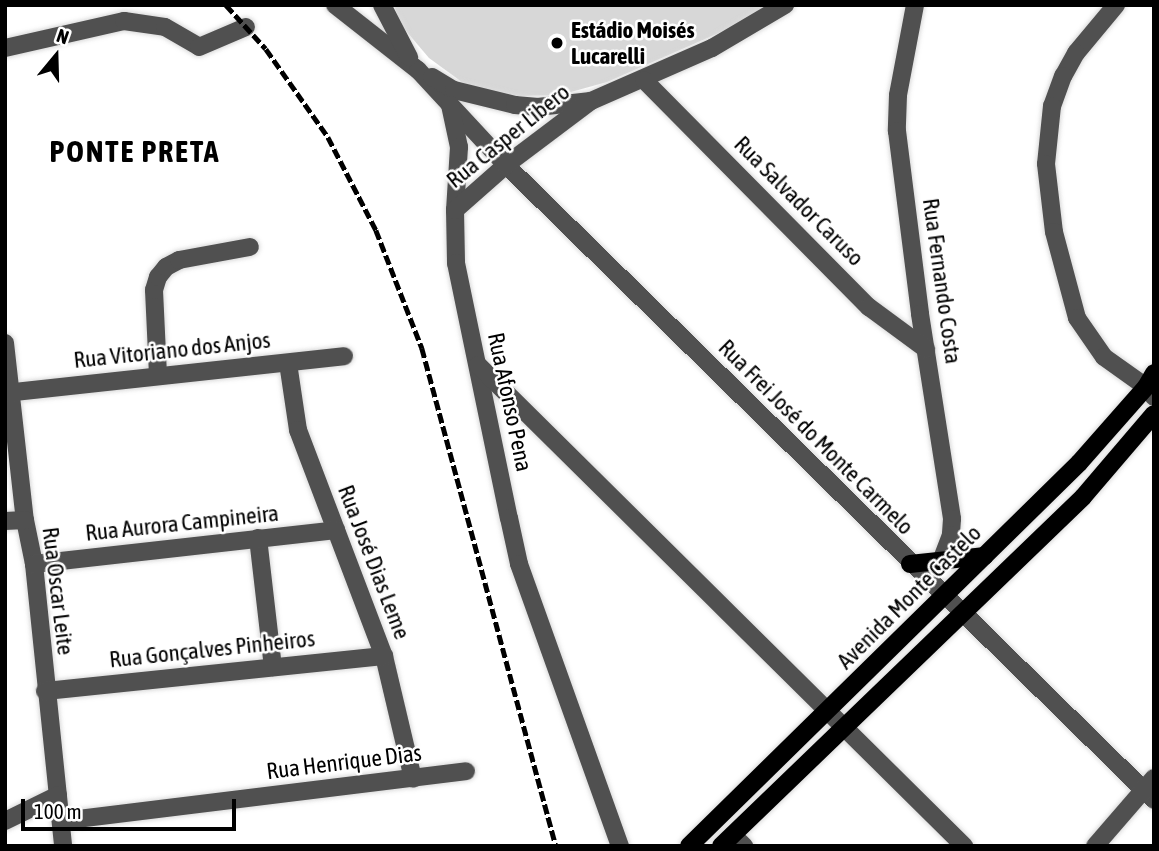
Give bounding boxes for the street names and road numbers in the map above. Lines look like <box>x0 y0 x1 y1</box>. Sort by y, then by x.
street label: Rua Casper Libero <box>441 78 575 194</box>
street label: Rua Salvador Caruso <box>728 130 870 272</box>
street label: Rua Fernando Costa <box>917 196 967 366</box>
street label: Rua Vitoriano dos Anjos <box>72 326 272 374</box>
street label: Rua Afonso Pena <box>482 330 538 474</box>
street label: Rua Frei José do Monte Carmelo <box>713 334 919 540</box>
street label: Rua José Dias Leme <box>332 481 416 643</box>
street label: Rua Aurora Campineira <box>84 499 280 547</box>
street label: Avenida Monte Castelo <box>831 519 987 675</box>
street label: Rua Oscar Leite <box>36 525 80 657</box>
street label: Rua Gonçalves Pinheiros <box>108 624 316 674</box>
street label: Rua Henrique Dias <box>265 739 423 785</box>

